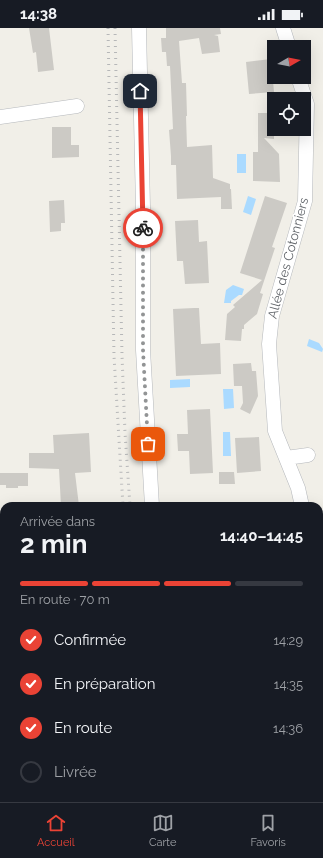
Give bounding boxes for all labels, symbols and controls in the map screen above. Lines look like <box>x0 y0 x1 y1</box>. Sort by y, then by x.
text: 14:38 <box>20 5 57 23</box>
north arrow <box>267 40 311 84</box>
map controls <box>267 40 311 136</box>
pin <box>123 74 157 108</box>
icon: home <box>129 80 151 102</box>
button: locate <box>267 92 311 136</box>
street label: Allée des Cotonniers <box>265 196 311 320</box>
courier <box>123 208 163 248</box>
icon: bike <box>132 217 154 239</box>
pin <box>131 427 165 461</box>
icon: bag <box>137 433 159 455</box>
text: Arrivée dans <box>20 514 95 529</box>
text: 14:40–14:45 <box>220 527 303 545</box>
text: 2 min <box>20 529 87 559</box>
text: En route · 70 m <box>20 592 110 607</box>
icon: check <box>20 629 42 651</box>
text: Confirmée <box>54 631 126 649</box>
text: 14:29 <box>274 633 303 648</box>
icon: check <box>20 673 42 695</box>
text: En préparation <box>54 675 155 693</box>
text: 14:35 <box>274 677 303 692</box>
icon: check <box>20 717 42 739</box>
text: En route <box>54 719 112 737</box>
text: 14:36 <box>273 721 303 736</box>
text: Livrée <box>54 763 97 781</box>
tab: Accueil <box>37 812 75 849</box>
tab: Carte <box>149 812 176 849</box>
tab: Favoris <box>251 812 286 849</box>

